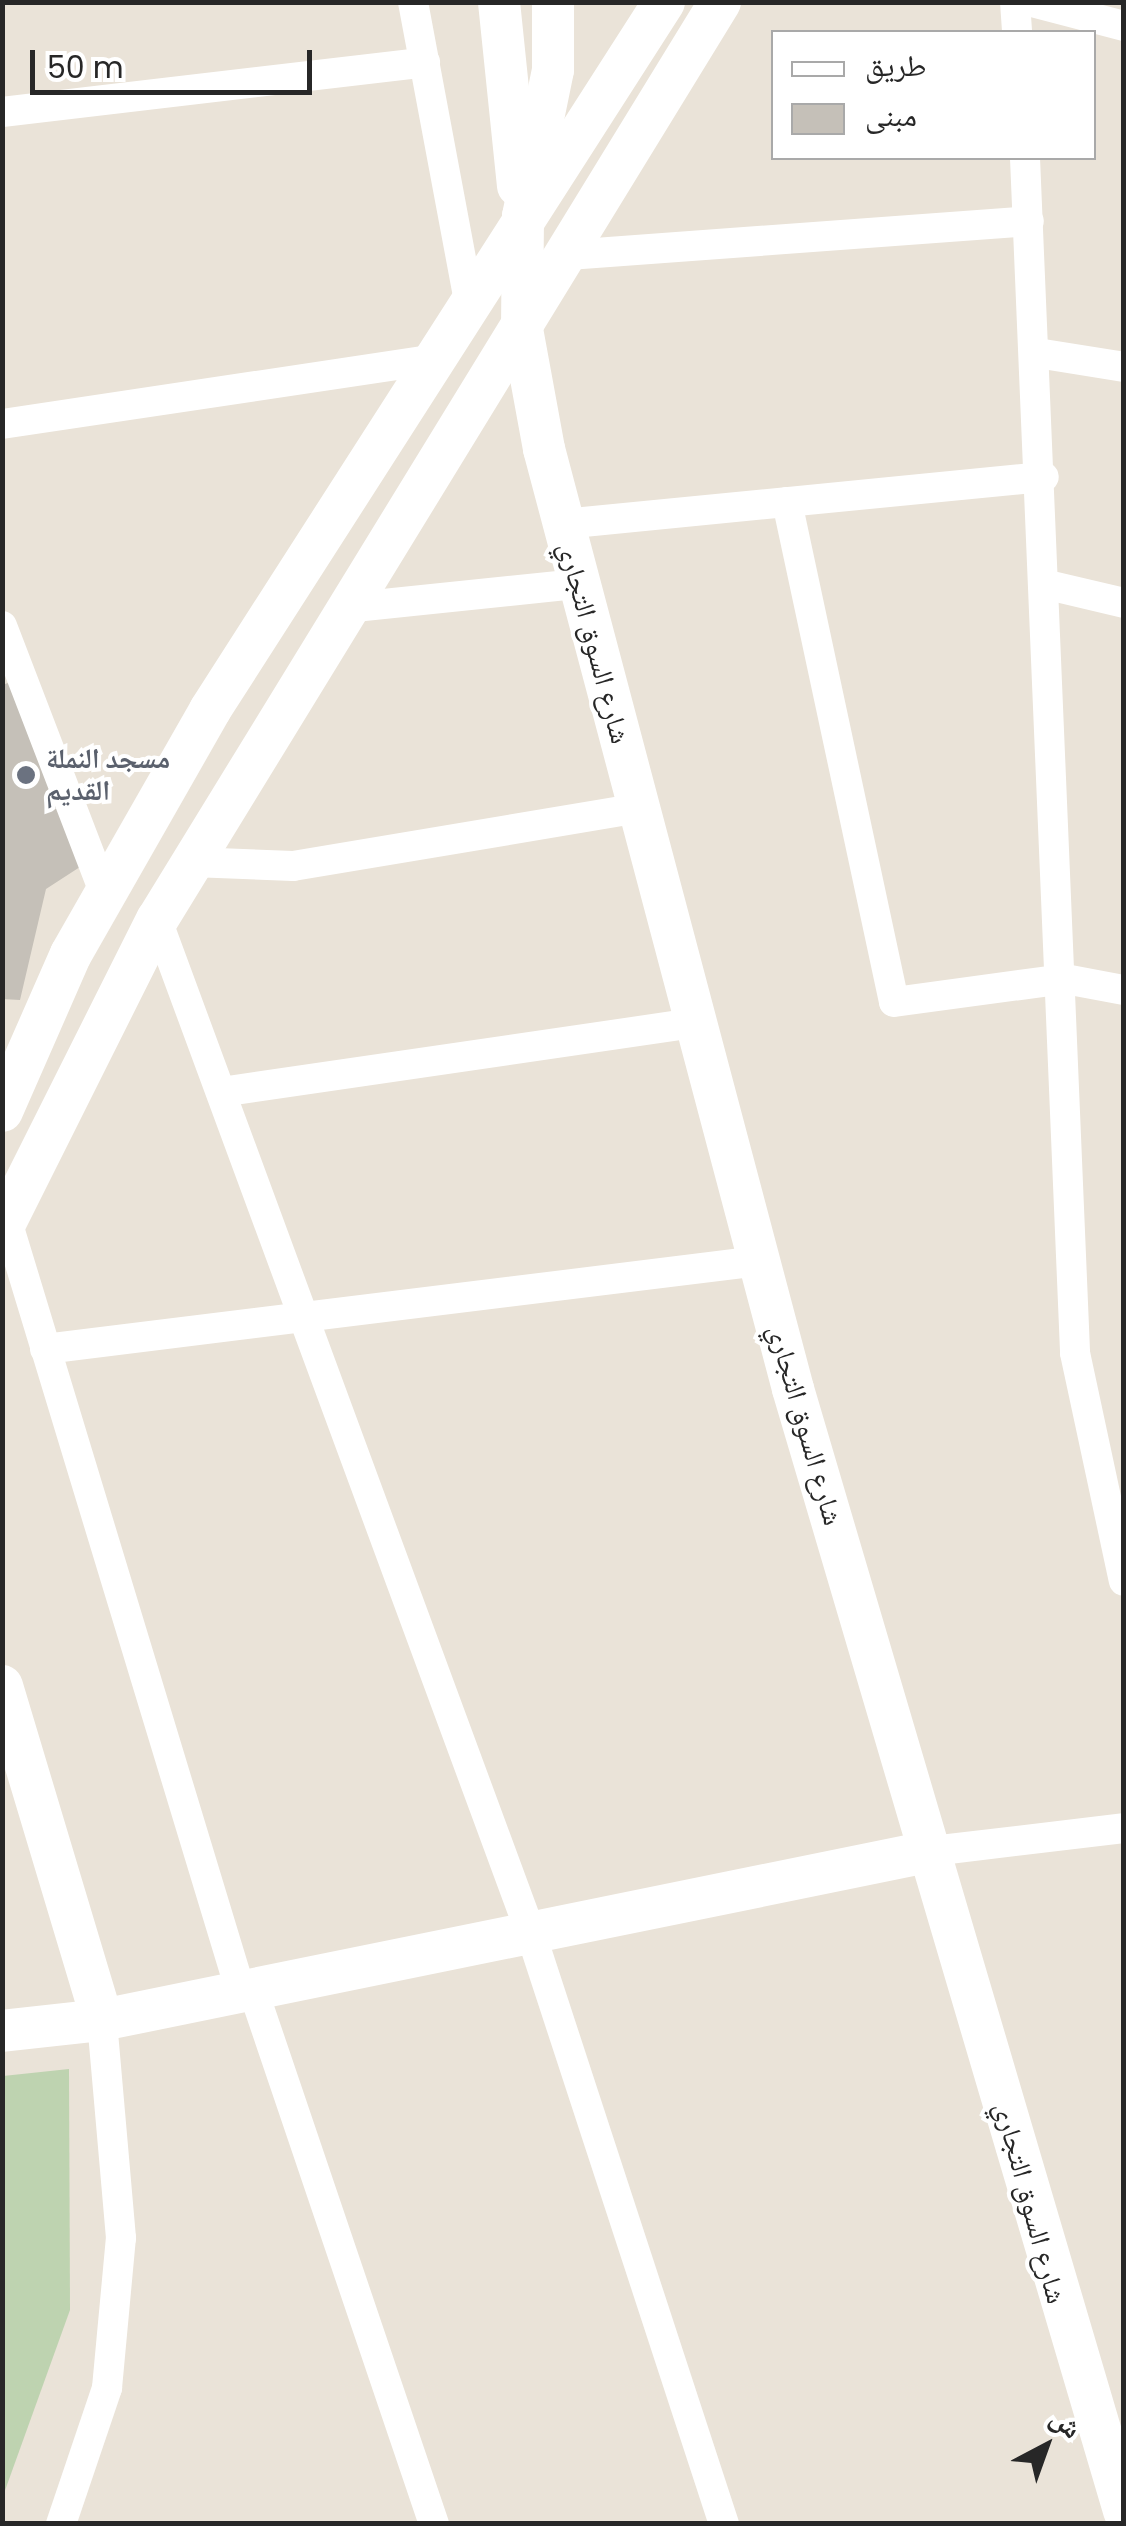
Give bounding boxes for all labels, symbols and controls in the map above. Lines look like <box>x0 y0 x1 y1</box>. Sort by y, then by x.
scale bar <box>35 30 318 92</box>
legend <box>771 30 1096 160</box>
text: طريق <box>865 44 926 87</box>
text: 50 m <box>47 46 124 89</box>
text: مبنى <box>865 94 917 137</box>
street label: شارع السوق التجاري <box>551 539 637 747</box>
place label: مسجد النملة القديم <box>46 742 170 808</box>
marker: مسجد النملة القديم <box>15 764 37 786</box>
street label: شارع السوق التجاري <box>760 1321 850 1529</box>
street label: شارع السوق التجاري <box>987 2099 1073 2307</box>
north arrow <box>996 2396 1096 2496</box>
text: ش <box>1042 2399 1090 2447</box>

